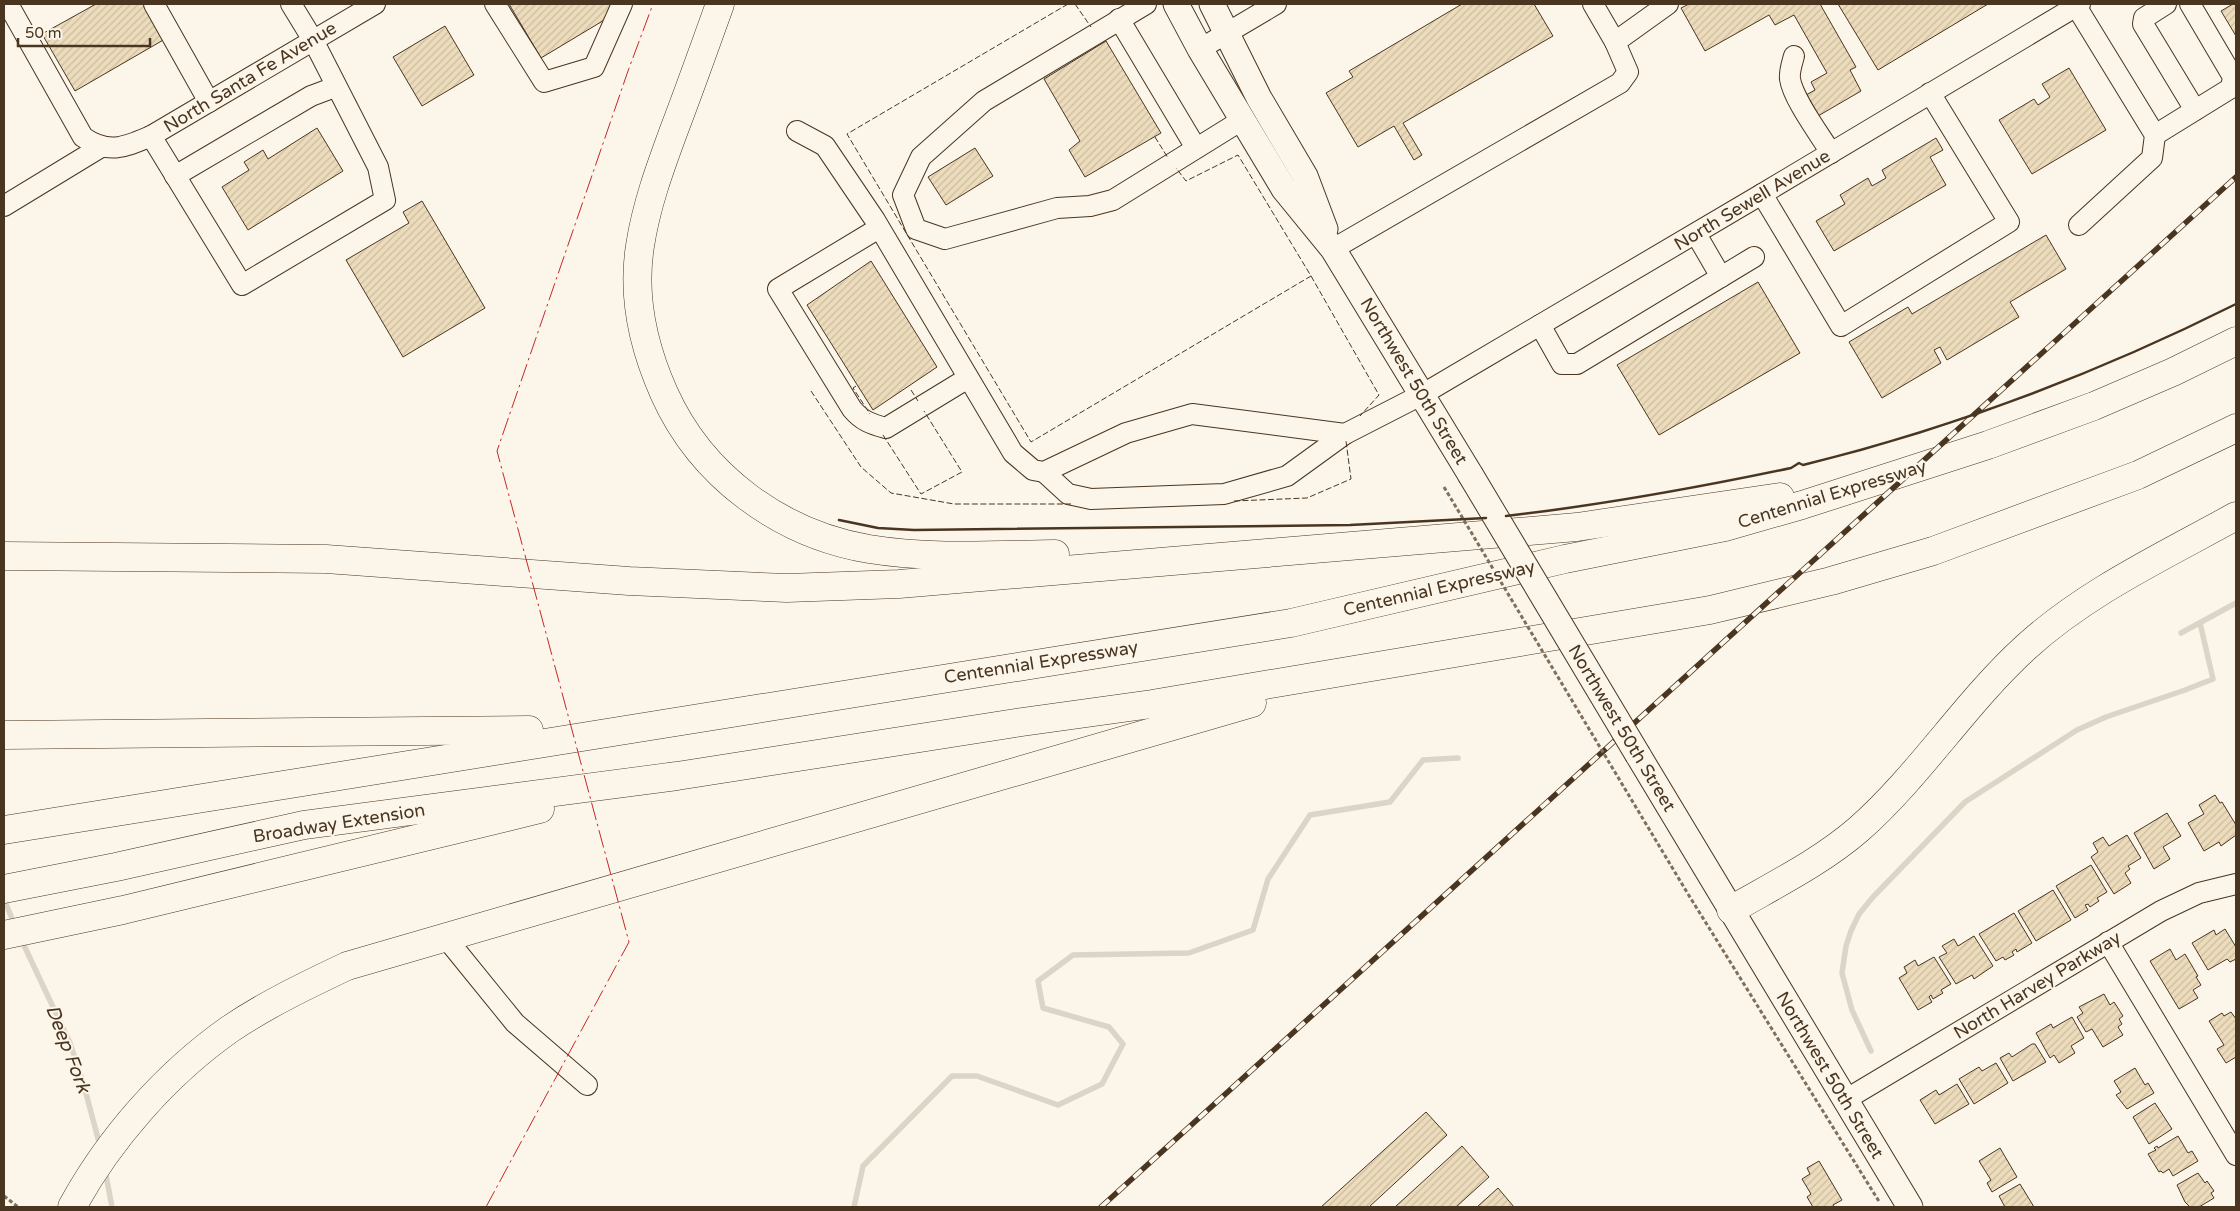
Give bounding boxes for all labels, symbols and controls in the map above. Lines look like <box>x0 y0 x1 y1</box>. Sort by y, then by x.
scale bar <box>18 15 150 47</box>
street label: North Santa Fe Avenue <box>160 17 340 137</box>
text: 50 m <box>25 24 62 42</box>
street label: North Sewell Avenue <box>1670 145 1834 255</box>
street label: Northwest 50th Street <box>1355 294 1473 469</box>
street label: Centennial Expressway <box>1735 455 1929 533</box>
street label: Centennial Expressway <box>1341 555 1537 621</box>
street label: Centennial Expressway <box>942 636 1140 688</box>
street label: Northwest 50th Street <box>1563 641 1681 816</box>
street label: Broadway Extension <box>251 799 427 847</box>
street label: North Harvey Parkway <box>1949 926 2125 1044</box>
street label: Northwest 50th Street <box>1771 988 1889 1163</box>
water label: Deep Fork <box>41 1002 95 1098</box>

